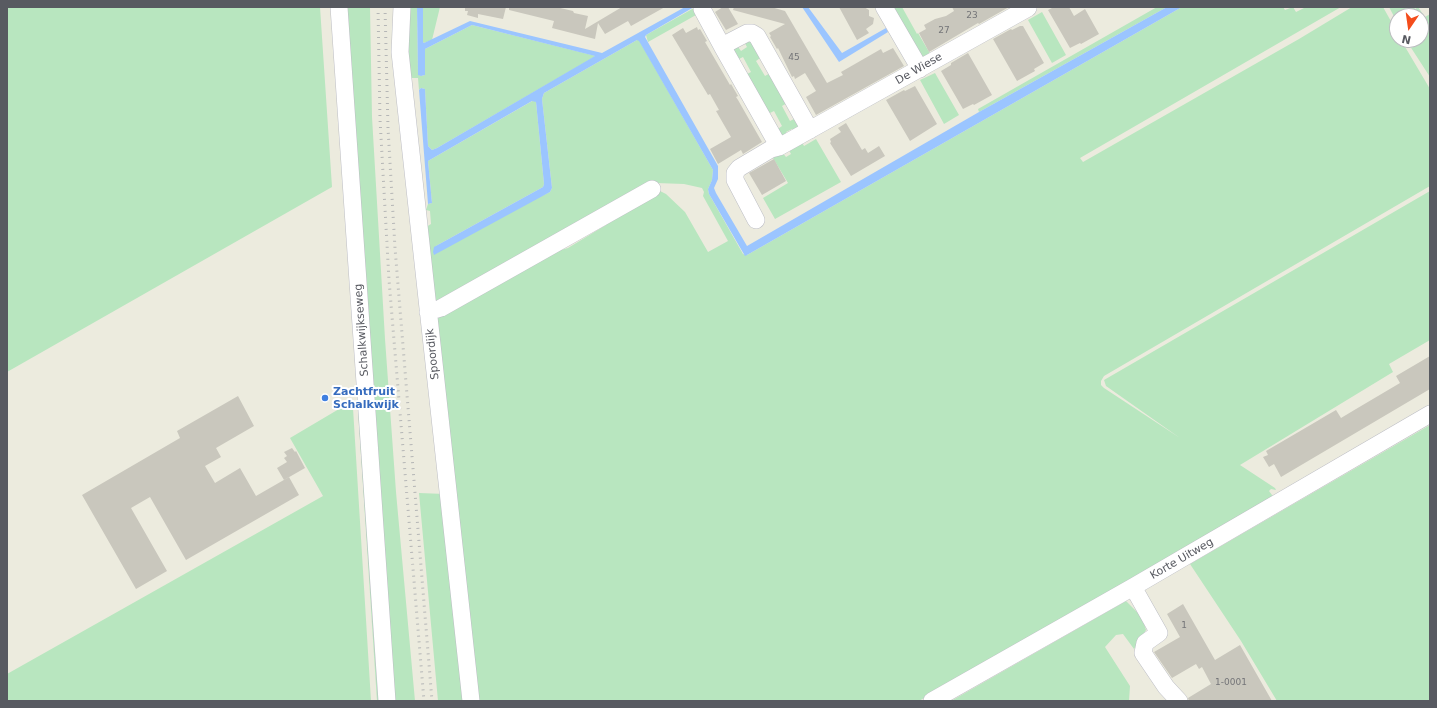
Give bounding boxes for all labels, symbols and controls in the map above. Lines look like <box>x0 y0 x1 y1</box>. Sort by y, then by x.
north arrow <box>1389 8 1429 48</box>
house number: 23 <box>966 11 978 21</box>
house number: 27 <box>938 26 950 36</box>
text: N <box>1400 32 1412 47</box>
street label: De Wiese <box>893 50 945 88</box>
house number: 45 <box>788 53 800 63</box>
street label: Schalkwijkseweg <box>352 283 372 377</box>
street label: Spoordijk <box>424 328 442 380</box>
place label: Zachtfruit Schalkwijk <box>333 385 399 411</box>
marker: Zachtfruit Schalkwijk <box>320 393 330 403</box>
street label: Korte Uitweg <box>1148 536 1216 582</box>
house number: 1 <box>1181 621 1187 631</box>
house number: 1-0001 <box>1215 678 1247 688</box>

